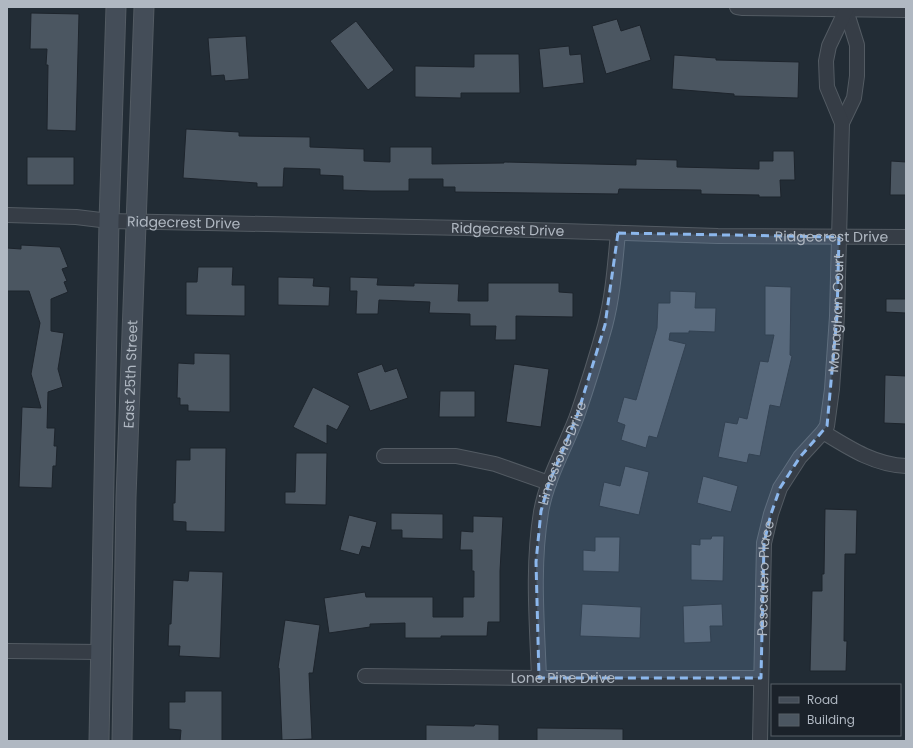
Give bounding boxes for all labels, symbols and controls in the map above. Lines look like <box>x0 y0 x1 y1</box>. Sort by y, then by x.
street label: Ridgecrest Drive <box>127 211 241 234</box>
street label: Ridgecrest Drive <box>451 218 565 241</box>
street label: Ridgecrest Drive <box>775 226 889 247</box>
street label: Monaghan Court <box>823 253 849 373</box>
street label: East 25th Street <box>119 320 143 429</box>
street label: Limestone Drive <box>533 398 591 507</box>
street label: Pescadero Place <box>752 518 779 636</box>
street label: Lone Pine Drive <box>511 668 616 688</box>
legend <box>771 684 901 736</box>
text: Road <box>807 691 838 708</box>
text: Building <box>807 711 855 728</box>

